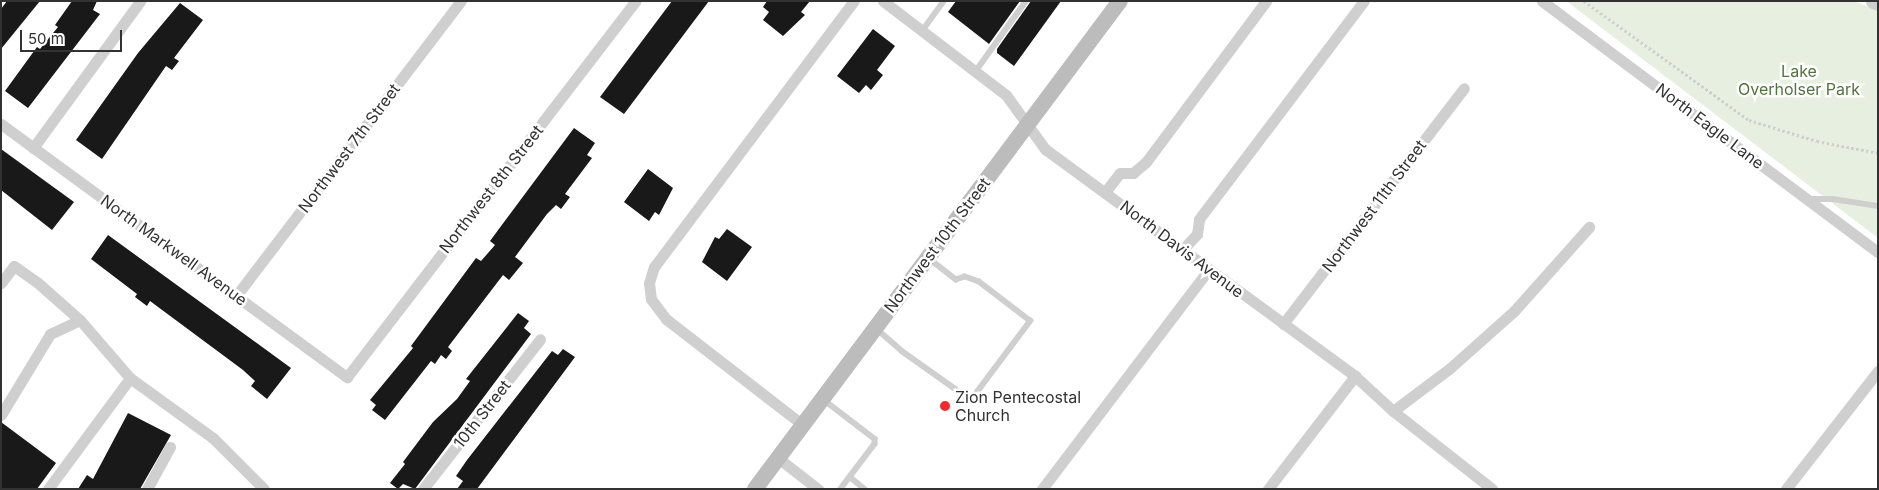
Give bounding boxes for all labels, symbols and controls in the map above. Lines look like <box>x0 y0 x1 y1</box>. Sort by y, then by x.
scale bar <box>22 20 125 52</box>
text: 50 m <box>28 29 64 48</box>
park label: Lake Overholser Park <box>1738 61 1860 99</box>
street label: North Eagle Lane <box>1652 79 1768 173</box>
street label: Northwest 7th Street <box>294 80 404 216</box>
street label: Northwest 8th Street <box>435 121 547 257</box>
street label: Northwest 11th Street <box>1318 136 1430 276</box>
street label: Northwest 10th Street <box>880 174 994 316</box>
street label: North Markwell Avenue <box>97 190 251 310</box>
street label: North Davis Avenue <box>1117 196 1247 302</box>
street label: 10th Street <box>449 376 515 452</box>
place label: Zion Pentecostal Church <box>955 387 1081 425</box>
marker: Zion Pentecostal Church <box>939 400 951 412</box>

